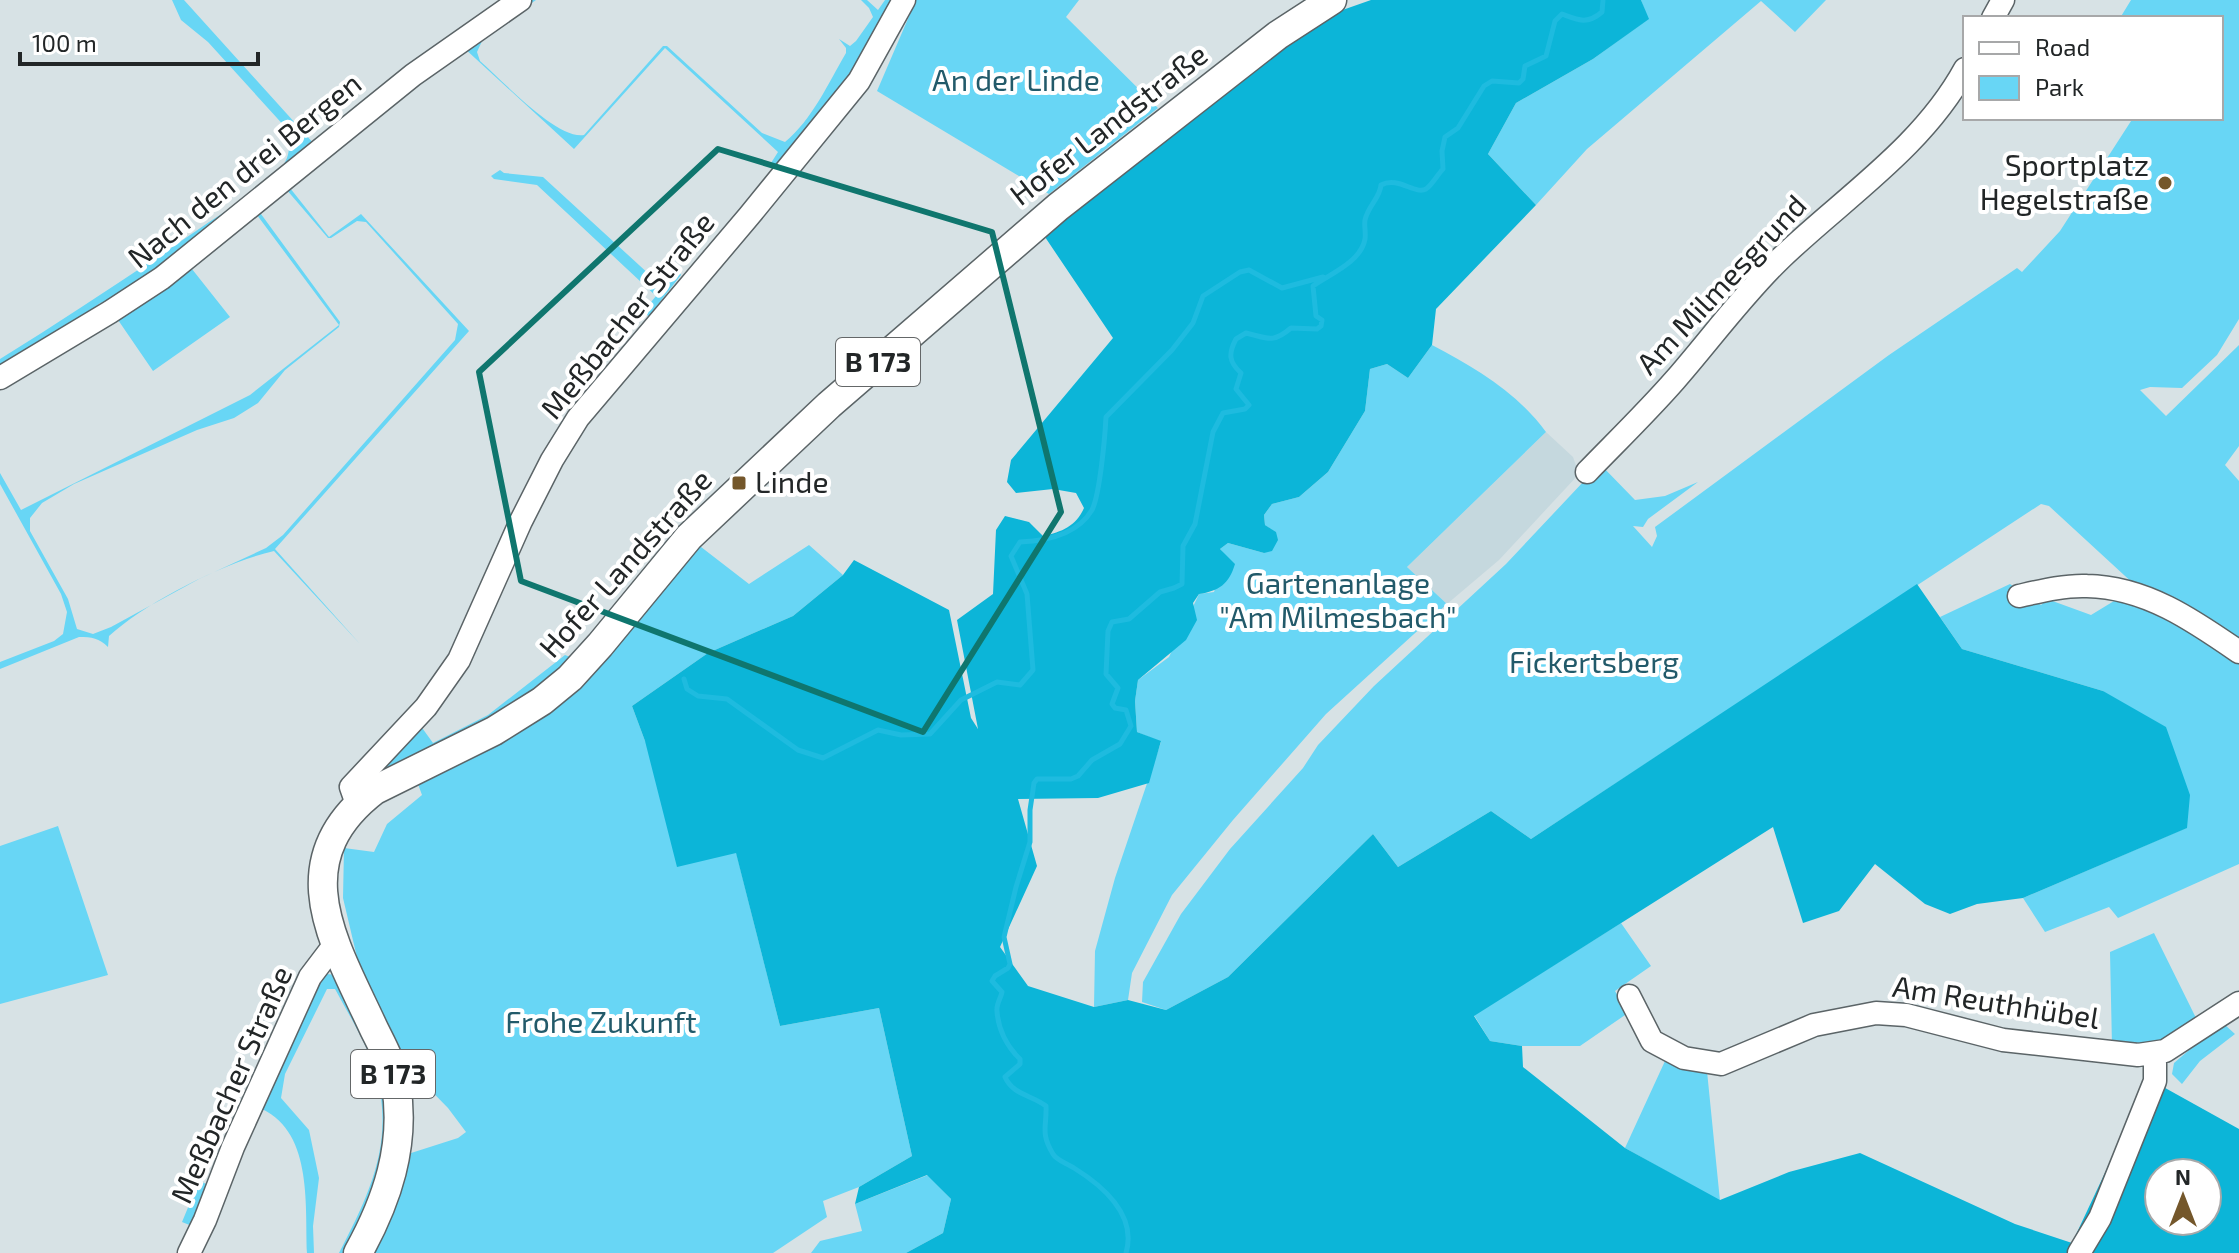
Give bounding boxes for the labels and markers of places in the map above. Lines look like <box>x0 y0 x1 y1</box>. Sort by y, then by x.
place label: Sportplatz Hegelstraße <box>1980 146 2149 216</box>
marker: Sportplatz Hegelstraße <box>2156 174 2174 192</box>
place label: Linde <box>755 463 829 499</box>
marker: Linde <box>730 474 748 492</box>

